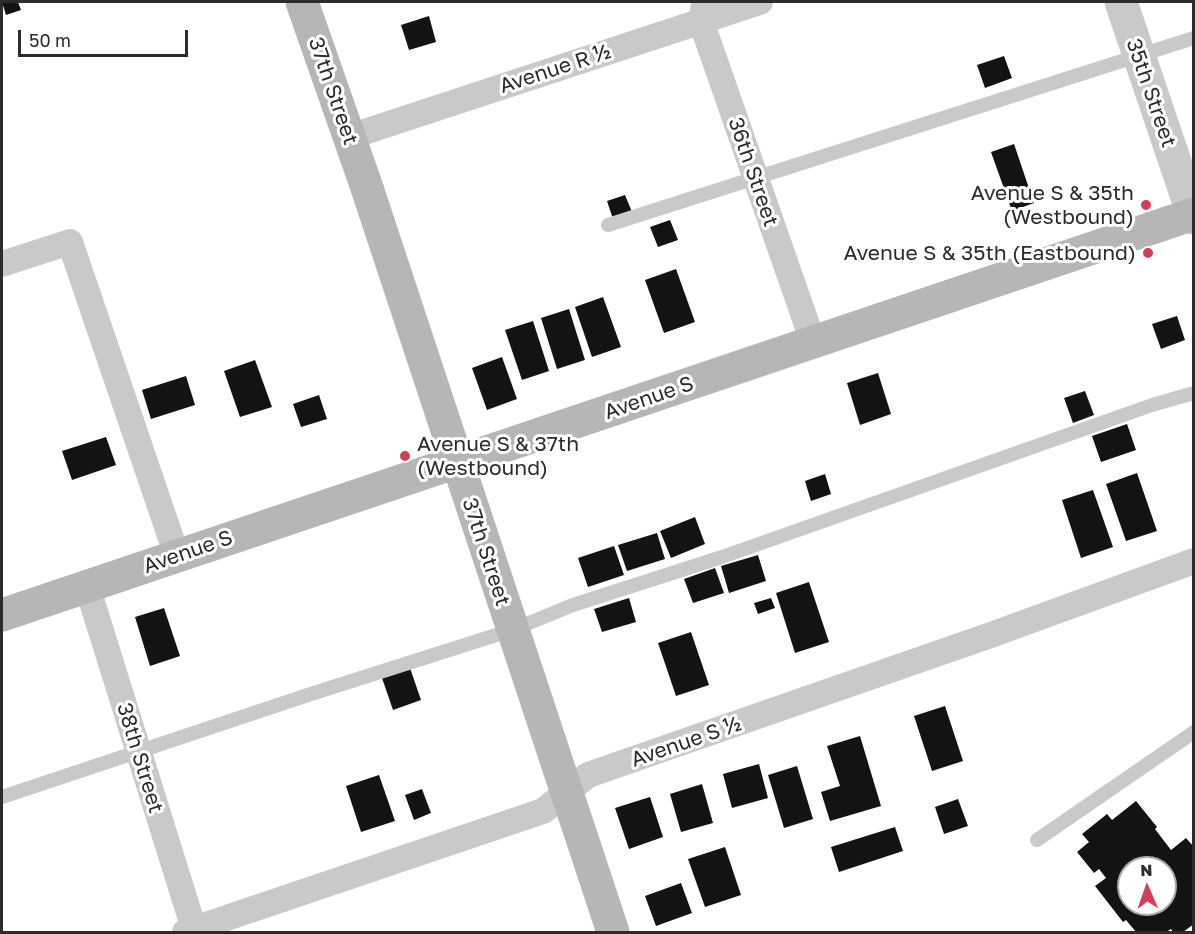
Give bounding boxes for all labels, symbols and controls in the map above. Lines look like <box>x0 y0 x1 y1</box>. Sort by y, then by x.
scale bar <box>21 18 190 56</box>
text: 50 m <box>29 29 71 51</box>
street label: 37th Street <box>303 34 363 148</box>
street label: 35th Street <box>1121 35 1181 151</box>
street label: Avenue R ½ <box>496 39 614 99</box>
street label: 36th Street <box>723 114 783 230</box>
place label: Avenue S & 35th (Westbound) <box>971 180 1134 230</box>
marker: Avenue S & 35th (Westbound) <box>1139 198 1153 212</box>
place label: Avenue S & 35th (Eastbound) <box>844 240 1136 266</box>
marker: Avenue S & 35th (Eastbound) <box>1141 246 1155 260</box>
street label: Avenue S <box>601 371 697 425</box>
place label: Avenue S & 37th (Westbound) <box>417 431 579 481</box>
marker: Avenue S & 37th (Westbound) <box>398 449 412 463</box>
street label: 37th Street <box>457 495 515 609</box>
street label: Avenue S <box>140 525 236 579</box>
street label: 38th Street <box>111 700 169 816</box>
street label: Avenue S ½ <box>628 711 744 773</box>
north arrow <box>1117 856 1177 916</box>
text: N <box>1140 860 1153 880</box>

